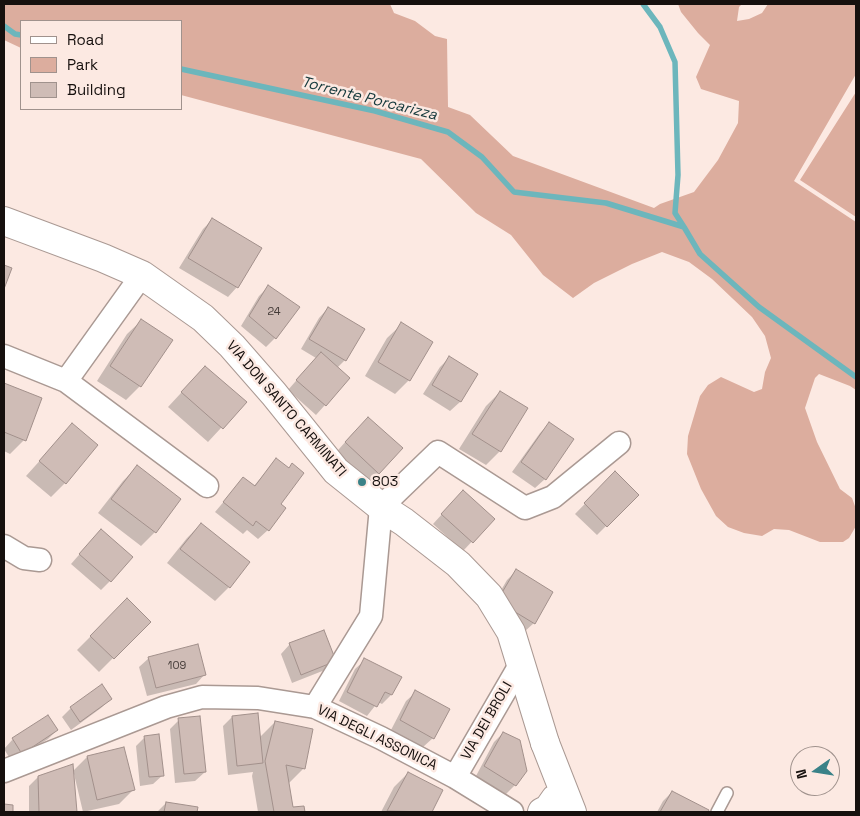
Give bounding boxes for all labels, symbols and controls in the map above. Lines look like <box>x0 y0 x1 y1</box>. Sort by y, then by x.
legend <box>20 20 182 110</box>
text: Road <box>67 30 104 49</box>
text: Park <box>67 55 98 74</box>
water label: Torrente Porcarizza <box>299 73 439 125</box>
text: Building <box>67 80 126 99</box>
house number: 24 <box>267 305 281 319</box>
street label: VIA DON SANTO CARMINATI <box>223 338 349 480</box>
place label: 803 <box>372 474 398 490</box>
marker: 803 <box>356 476 368 488</box>
house number: 109 <box>168 659 186 673</box>
street label: VIA DEI BROLI <box>458 679 516 763</box>
street label: VIA DEGLI ASSONICA <box>314 702 440 774</box>
north arrow <box>790 746 840 796</box>
text: N <box>792 768 811 781</box>

